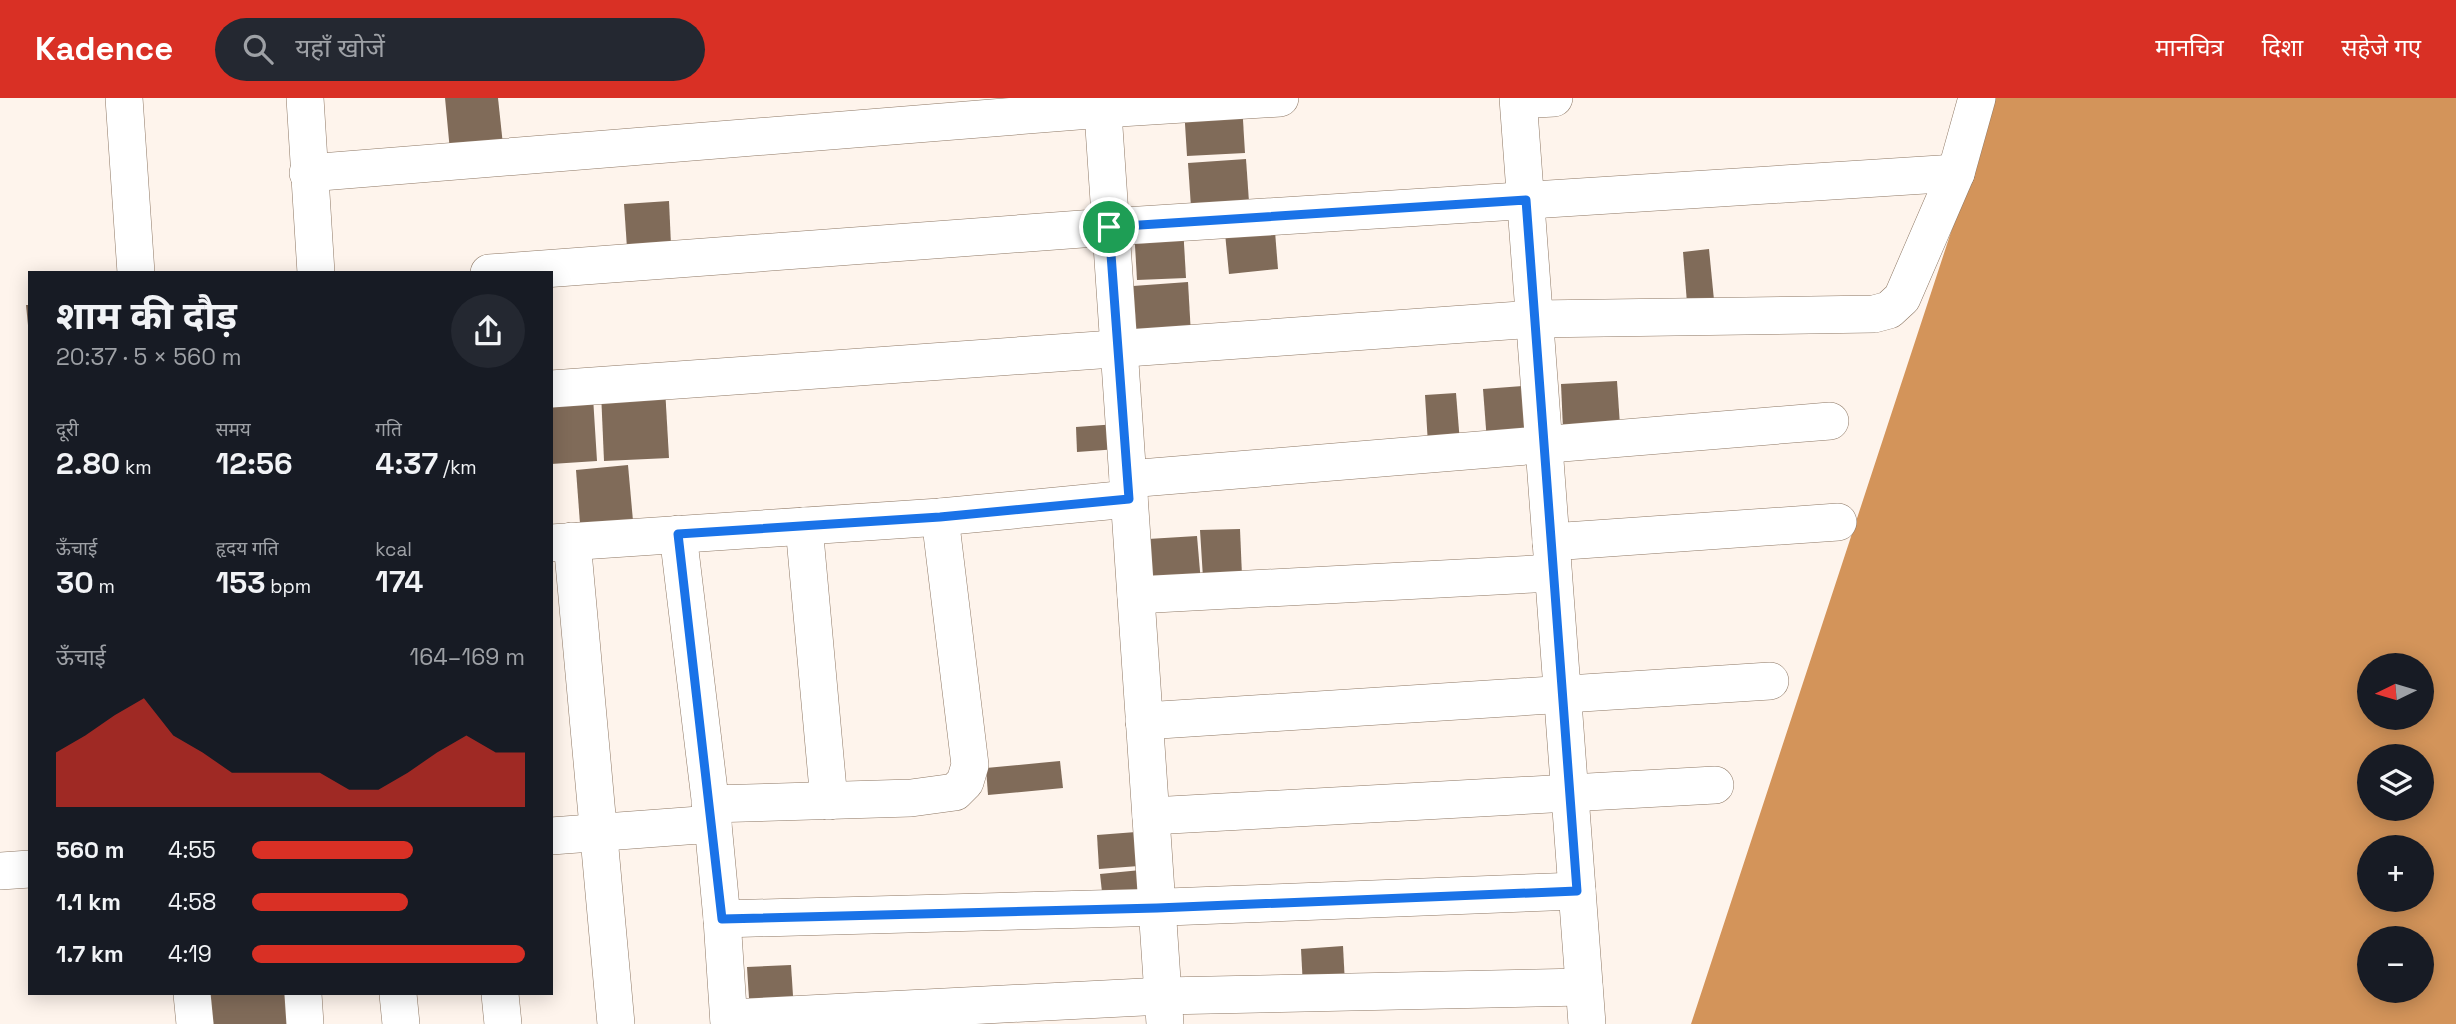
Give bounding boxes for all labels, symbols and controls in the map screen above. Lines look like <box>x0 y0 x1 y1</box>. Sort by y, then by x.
search box <box>215 18 705 81</box>
text: Kadence <box>35 28 173 70</box>
icon: search <box>239 30 277 68</box>
text: यहाँ खोजें <box>295 31 385 65</box>
text: मानचित्र <box>2155 32 2224 63</box>
text: दिशा <box>2262 32 2303 63</box>
text: सहेजे गए <box>2341 32 2421 63</box>
pin <box>1079 197 1139 257</box>
icon: arrive <box>1090 208 1128 246</box>
text: शाम की दौड़ <box>56 292 237 340</box>
button: share <box>451 294 525 368</box>
text: 20:37 · 5 × 560 m <box>56 342 242 372</box>
text: दूरी <box>56 417 79 442</box>
text: समय <box>216 417 251 442</box>
text: गति <box>375 417 402 442</box>
text: 2.80 <box>56 444 120 483</box>
text: 12:56 <box>216 444 293 483</box>
text: 4:37 <box>375 444 438 483</box>
text: km <box>120 455 152 480</box>
text: /km <box>438 455 477 480</box>
text: ऊँचाई <box>56 536 97 561</box>
text: हृदय गति <box>216 536 279 561</box>
text: kcal <box>375 537 412 562</box>
text: 174 <box>375 562 423 601</box>
text: 30 <box>56 563 94 602</box>
text: 153 <box>216 563 265 602</box>
text: m <box>94 574 115 599</box>
text: bpm <box>265 574 311 599</box>
text: ऊँचाई <box>56 642 106 672</box>
text: 164–169 m <box>410 642 525 672</box>
north arrow <box>2357 653 2434 730</box>
map controls <box>2357 653 2434 1003</box>
button: layers <box>2357 744 2434 821</box>
text: 560 m <box>56 835 124 865</box>
text: 4:55 <box>168 835 216 865</box>
button: + <box>2357 835 2434 912</box>
text: 1.1 km <box>56 887 121 917</box>
text: 4:58 <box>168 887 216 917</box>
button: − <box>2357 926 2434 1003</box>
text: 1.7 km <box>56 939 124 969</box>
text: 4:19 <box>168 939 212 969</box>

